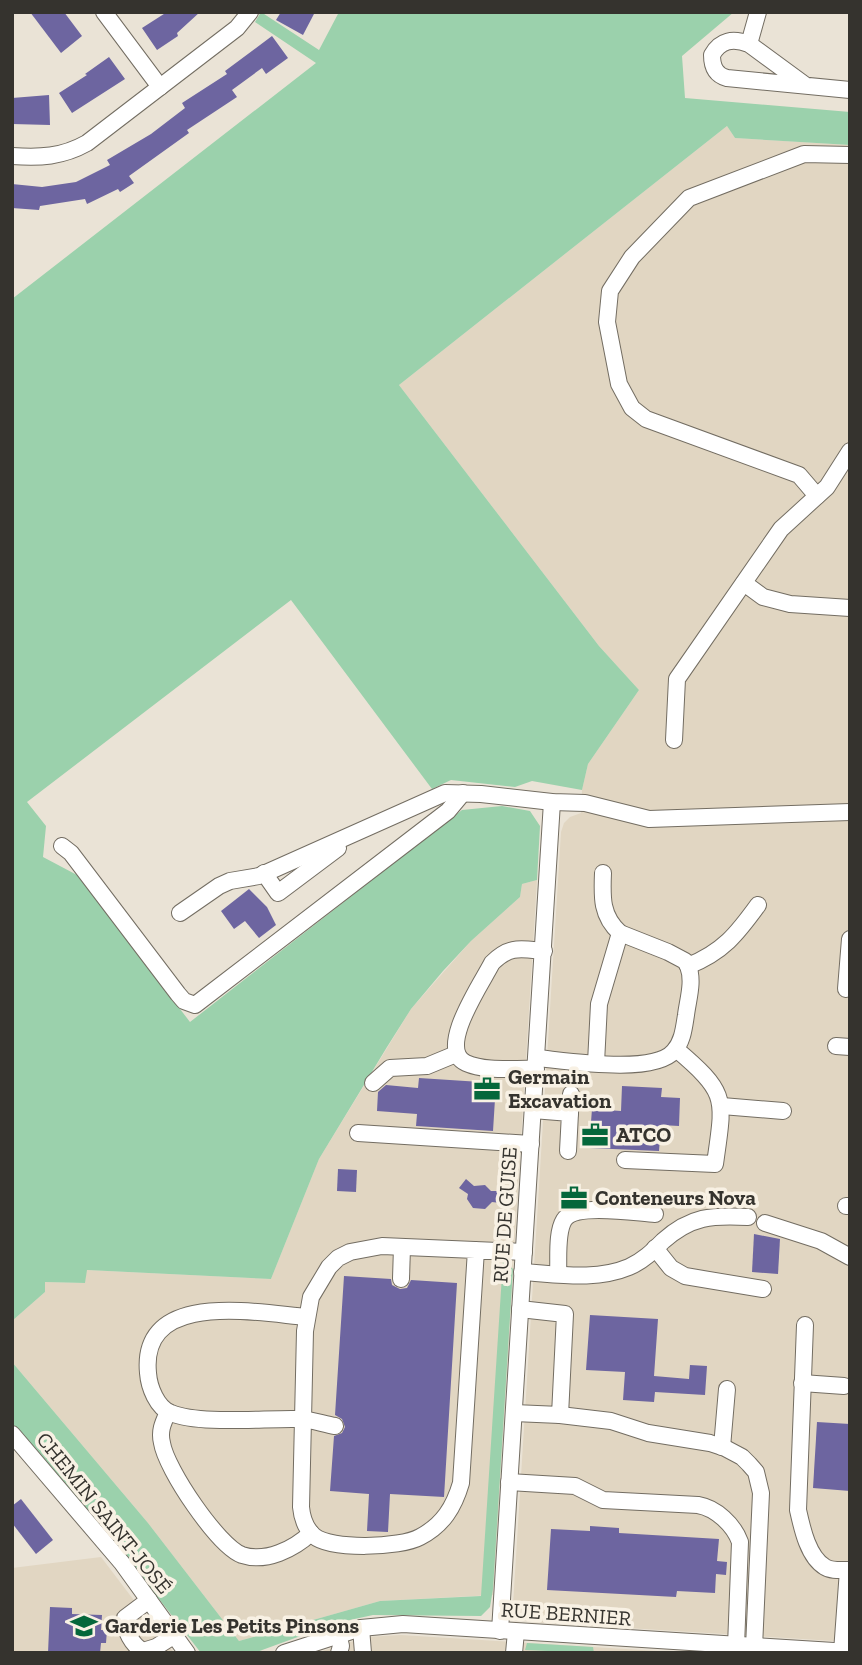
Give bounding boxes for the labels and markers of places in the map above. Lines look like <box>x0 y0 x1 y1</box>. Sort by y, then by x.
place label: Germain Excavation <box>508 1064 612 1113</box>
office icon: Germain Excavation <box>472 1074 502 1104</box>
office icon: ATCO <box>580 1120 610 1150</box>
place label: ATCO <box>616 1122 671 1147</box>
office icon: Conteneurs Nova <box>559 1183 589 1213</box>
place label: Conteneurs Nova <box>595 1185 756 1210</box>
school or university icon: Garderie Les Petits Pinsons <box>69 1611 99 1641</box>
place label: Garderie Les Petits Pinsons <box>105 1613 360 1638</box>

